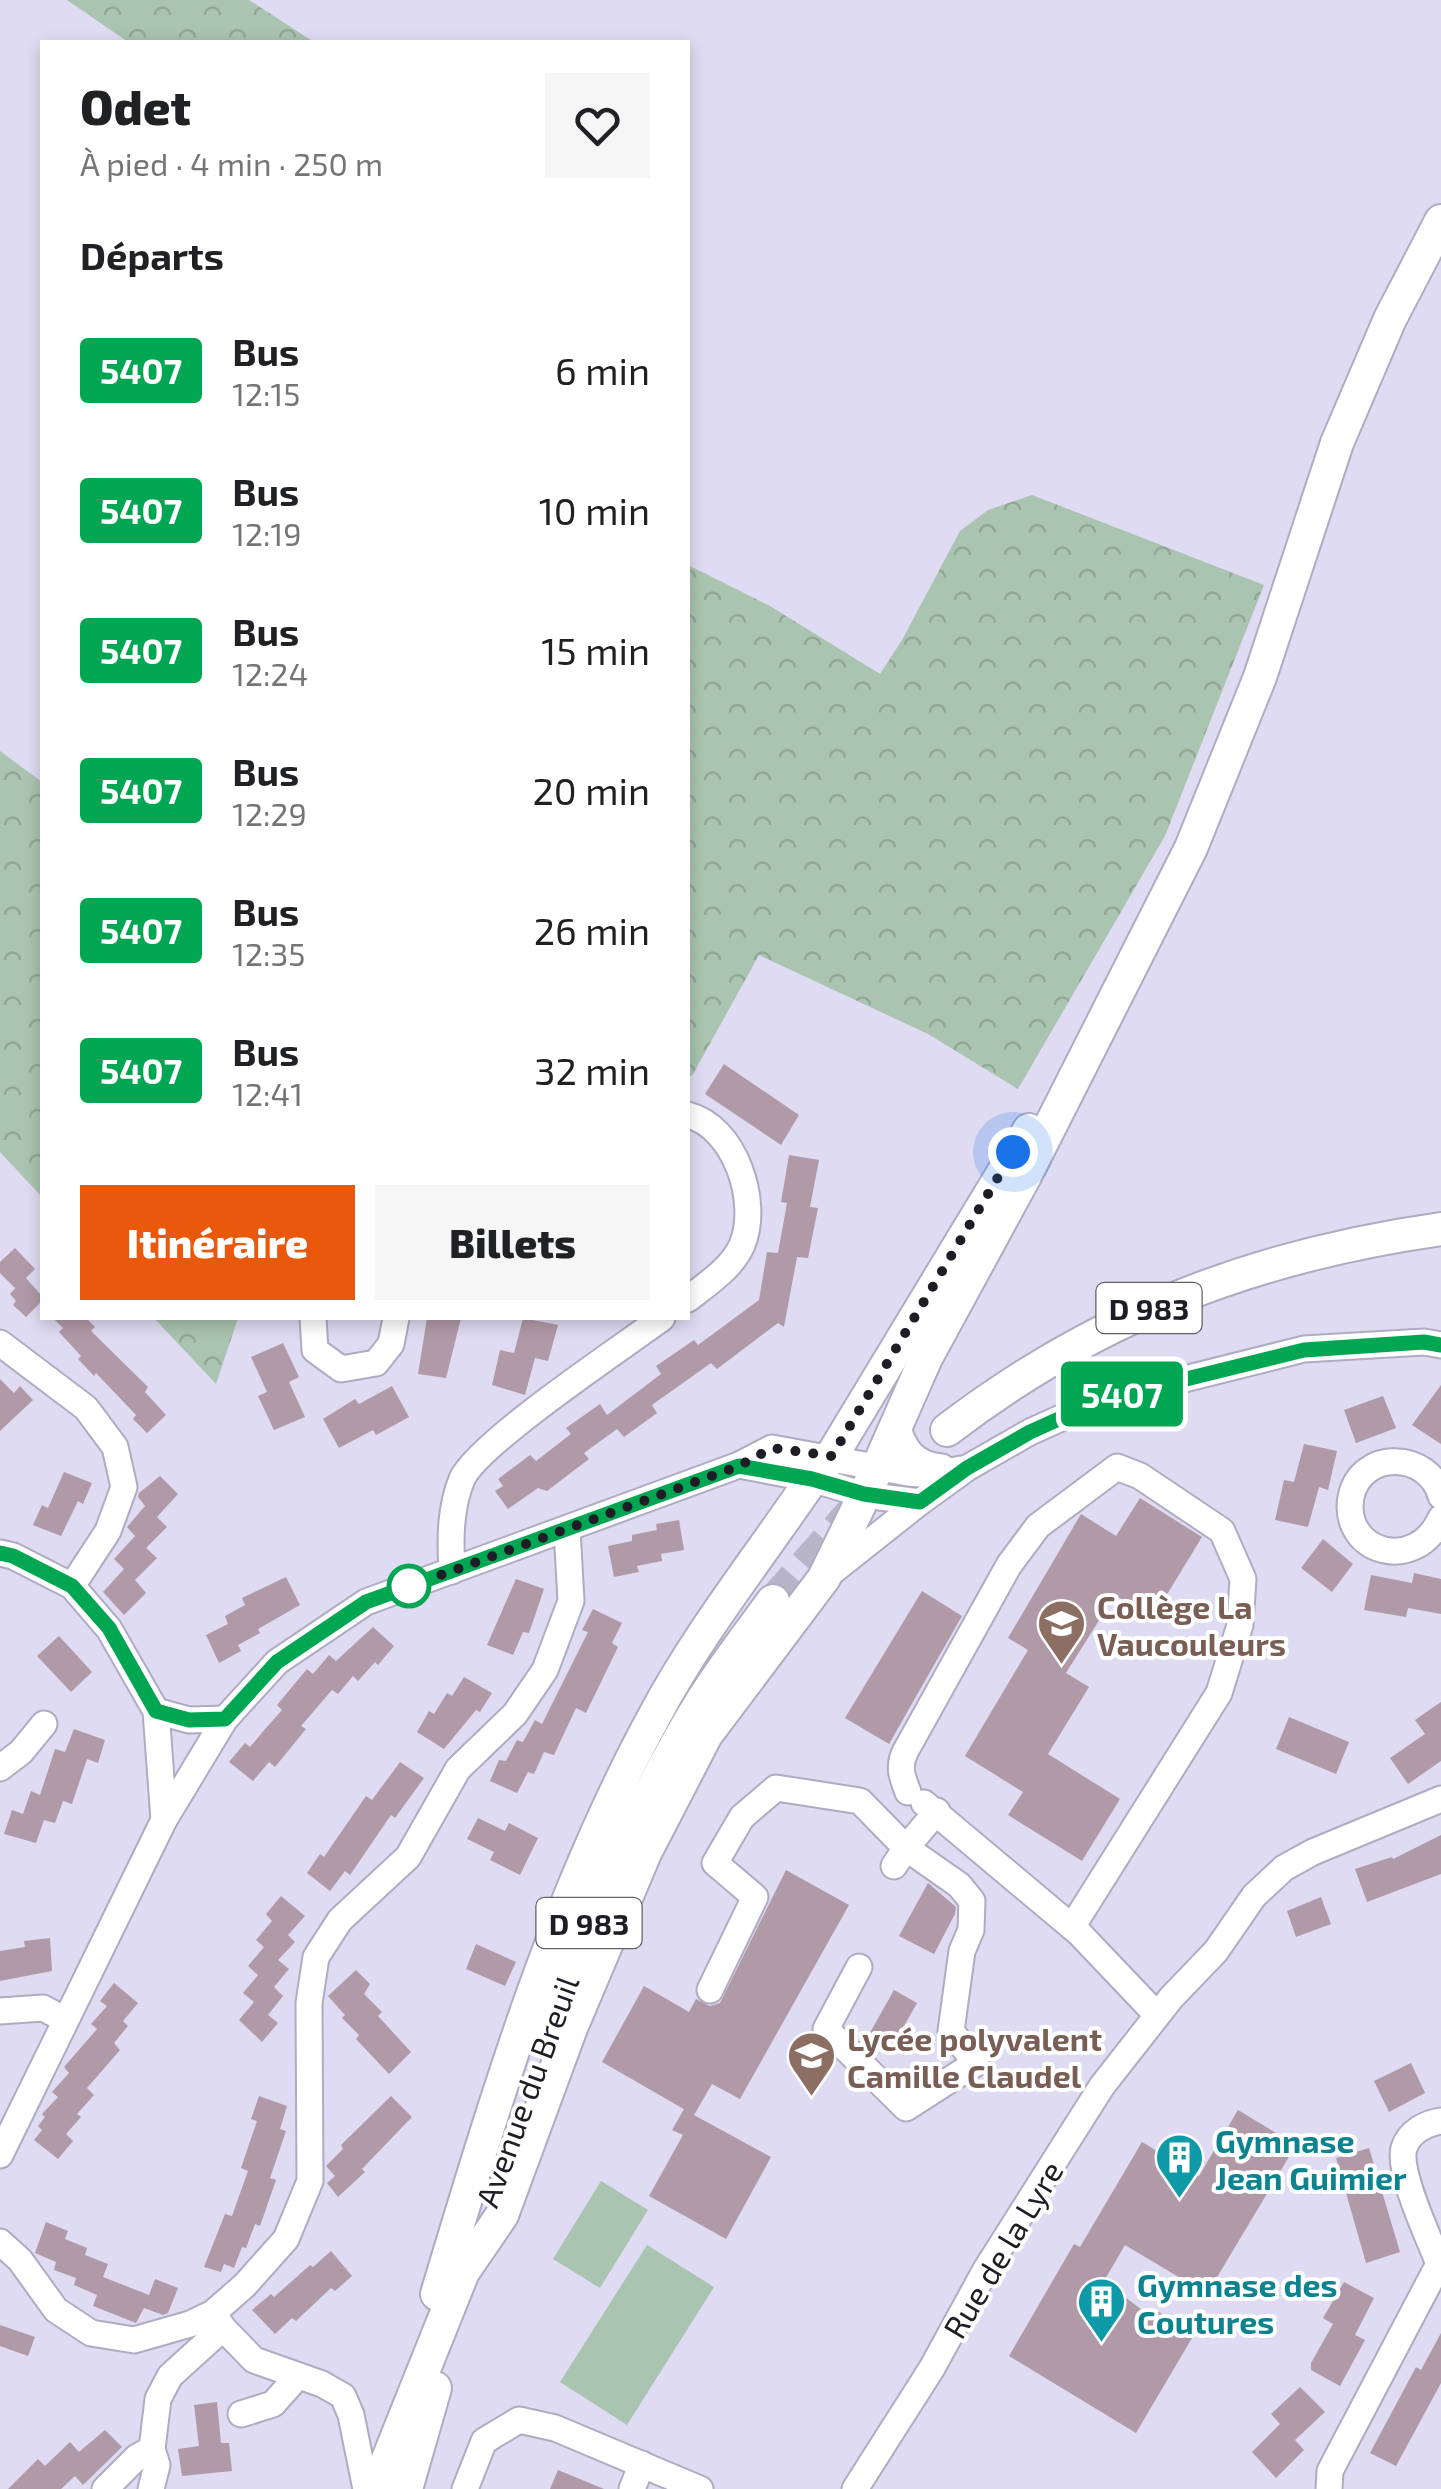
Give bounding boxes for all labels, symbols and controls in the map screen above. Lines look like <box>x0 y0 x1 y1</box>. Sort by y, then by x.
button: heart <box>545 73 650 178</box>
text: Odet <box>80 77 191 135</box>
text: À pied · 4 min · 250 m <box>80 144 383 182</box>
text: Départs <box>80 232 224 278</box>
text: Bus <box>232 328 299 374</box>
text: 6 min <box>555 347 650 393</box>
text: 5407 <box>100 349 182 391</box>
text: 12:15 <box>232 374 300 412</box>
text: Bus <box>232 468 299 514</box>
text: 10 min <box>539 487 650 533</box>
text: 5407 <box>100 489 182 531</box>
text: 12:19 <box>232 514 302 552</box>
text: Bus <box>232 608 299 654</box>
text: 15 min <box>541 627 650 673</box>
text: 5407 <box>100 629 182 671</box>
text: 12:24 <box>232 654 308 692</box>
text: Bus <box>232 748 299 794</box>
text: 20 min <box>532 767 650 813</box>
text: 5407 <box>100 769 182 811</box>
text: 12:29 <box>232 794 307 832</box>
text: Bus <box>232 888 299 934</box>
text: 26 min <box>534 907 650 953</box>
text: 5407 <box>100 909 182 951</box>
text: 12:35 <box>232 934 305 972</box>
text: Bus <box>232 1028 299 1074</box>
text: 32 min <box>534 1047 650 1093</box>
text: 5407 <box>100 1049 182 1091</box>
text: 12:41 <box>232 1074 303 1112</box>
your location <box>988 1127 1038 1177</box>
button: Itinéraire <box>80 1185 355 1300</box>
button: Billets <box>375 1185 650 1300</box>
road number: D 983 <box>1096 1283 1202 1333</box>
line badge: 5407 <box>1052 1362 1192 1426</box>
text: 5407 <box>1081 1373 1163 1415</box>
unlabelled marker <box>388 1565 430 1607</box>
place label: Collège La Vaucouleurs <box>1097 1587 1286 1662</box>
school or university icon: Collège La Vaucouleurs <box>1036 1598 1088 1666</box>
road number: D 983 <box>536 1898 642 1948</box>
street label: Avenue du Breuil <box>467 1970 586 2212</box>
place label: Lycée polyvalent Camille Claudel <box>847 2019 1102 2094</box>
school or university icon: Lycée polyvalent Camille Claudel <box>786 2030 838 2098</box>
place label: Gymnase Jean Guimier <box>1215 2121 1407 2196</box>
building icon: Gymnase Jean Guimier <box>1154 2132 1206 2200</box>
street label: Rue de la Lyre <box>934 2154 1070 2344</box>
place label: Gymnase des Coutures <box>1137 2265 1338 2340</box>
building icon: Gymnase des Coutures <box>1076 2276 1128 2344</box>

